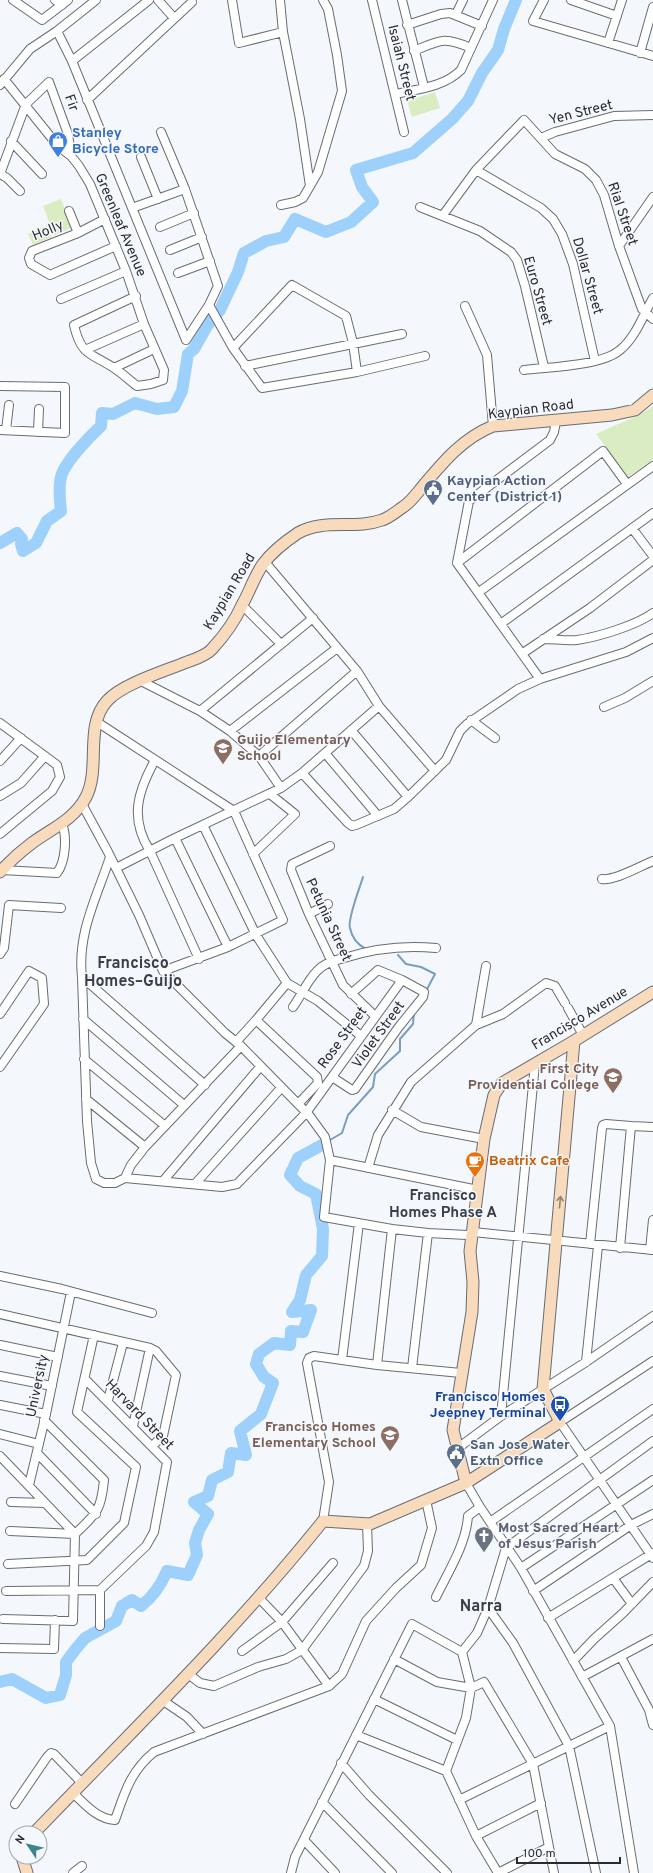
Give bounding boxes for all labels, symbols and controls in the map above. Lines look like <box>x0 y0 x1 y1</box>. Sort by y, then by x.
street label: Isaiah Street <box>383 23 419 103</box>
street label: Fir <box>60 92 82 114</box>
street label: Yen Street <box>547 97 615 129</box>
place label: Stanley Bicycle Store <box>72 125 159 158</box>
shop icon: Stanley Bicycle Store <box>47 130 69 158</box>
street label: Greenleaf Avenue <box>91 171 149 279</box>
street label: Rial Street <box>603 180 641 248</box>
street label: Holly <box>30 217 66 245</box>
street label: Dollar Street <box>568 235 606 317</box>
street label: Euro Street <box>519 254 555 328</box>
street label: Kaypian Road <box>487 396 575 424</box>
place label: Kaypian Action Center (District 1) <box>447 473 562 506</box>
public building icon: Kaypian Action Center (District 1) <box>422 478 444 506</box>
street label: Kaypian Road <box>200 551 260 633</box>
place label: Guijo Elementary School <box>237 732 351 765</box>
school or university icon: Guijo Elementary School <box>212 737 234 765</box>
street label: Petunia Street <box>301 876 355 964</box>
district label: Francisco Homes–Guijo <box>84 954 182 992</box>
street label: Francisco Avenue <box>529 984 631 1054</box>
street label: Violet Street <box>349 998 409 1072</box>
street label: Rose Street <box>315 1004 371 1072</box>
place label: First City Providential College <box>468 1061 599 1094</box>
school or university icon: First City Providential College <box>602 1066 624 1094</box>
cafe icon: Beatrix Cafe <box>464 1150 486 1178</box>
place label: Beatrix Cafe <box>489 1153 570 1170</box>
district label: Francisco Homes Phase A <box>389 1187 497 1223</box>
one-way arrow <box>556 1196 563 1209</box>
street label: University <box>23 1353 53 1419</box>
street label: Harvard Street <box>101 1376 177 1454</box>
place label: Francisco Homes Jeepney Terminal <box>430 1389 546 1422</box>
bus stop icon: Francisco Homes Jeepney Terminal <box>549 1394 571 1422</box>
place label: Francisco Homes Elementary School <box>252 1419 376 1452</box>
school or university icon: Francisco Homes Elementary School <box>379 1424 401 1452</box>
place label: San Jose Water Extn Office <box>470 1437 570 1470</box>
public building icon: San Jose Water Extn Office <box>445 1442 467 1470</box>
place label: Most Sacred Heart of Jesus Parish <box>498 1520 619 1553</box>
church icon: Most Sacred Heart of Jesus Parish <box>473 1525 495 1553</box>
district label: Narra <box>460 1597 502 1617</box>
north arrow <box>8 1825 48 1865</box>
text: N <box>13 1833 29 1847</box>
scale bar <box>517 1839 620 1865</box>
text: 100 m <box>523 1846 556 1862</box>

